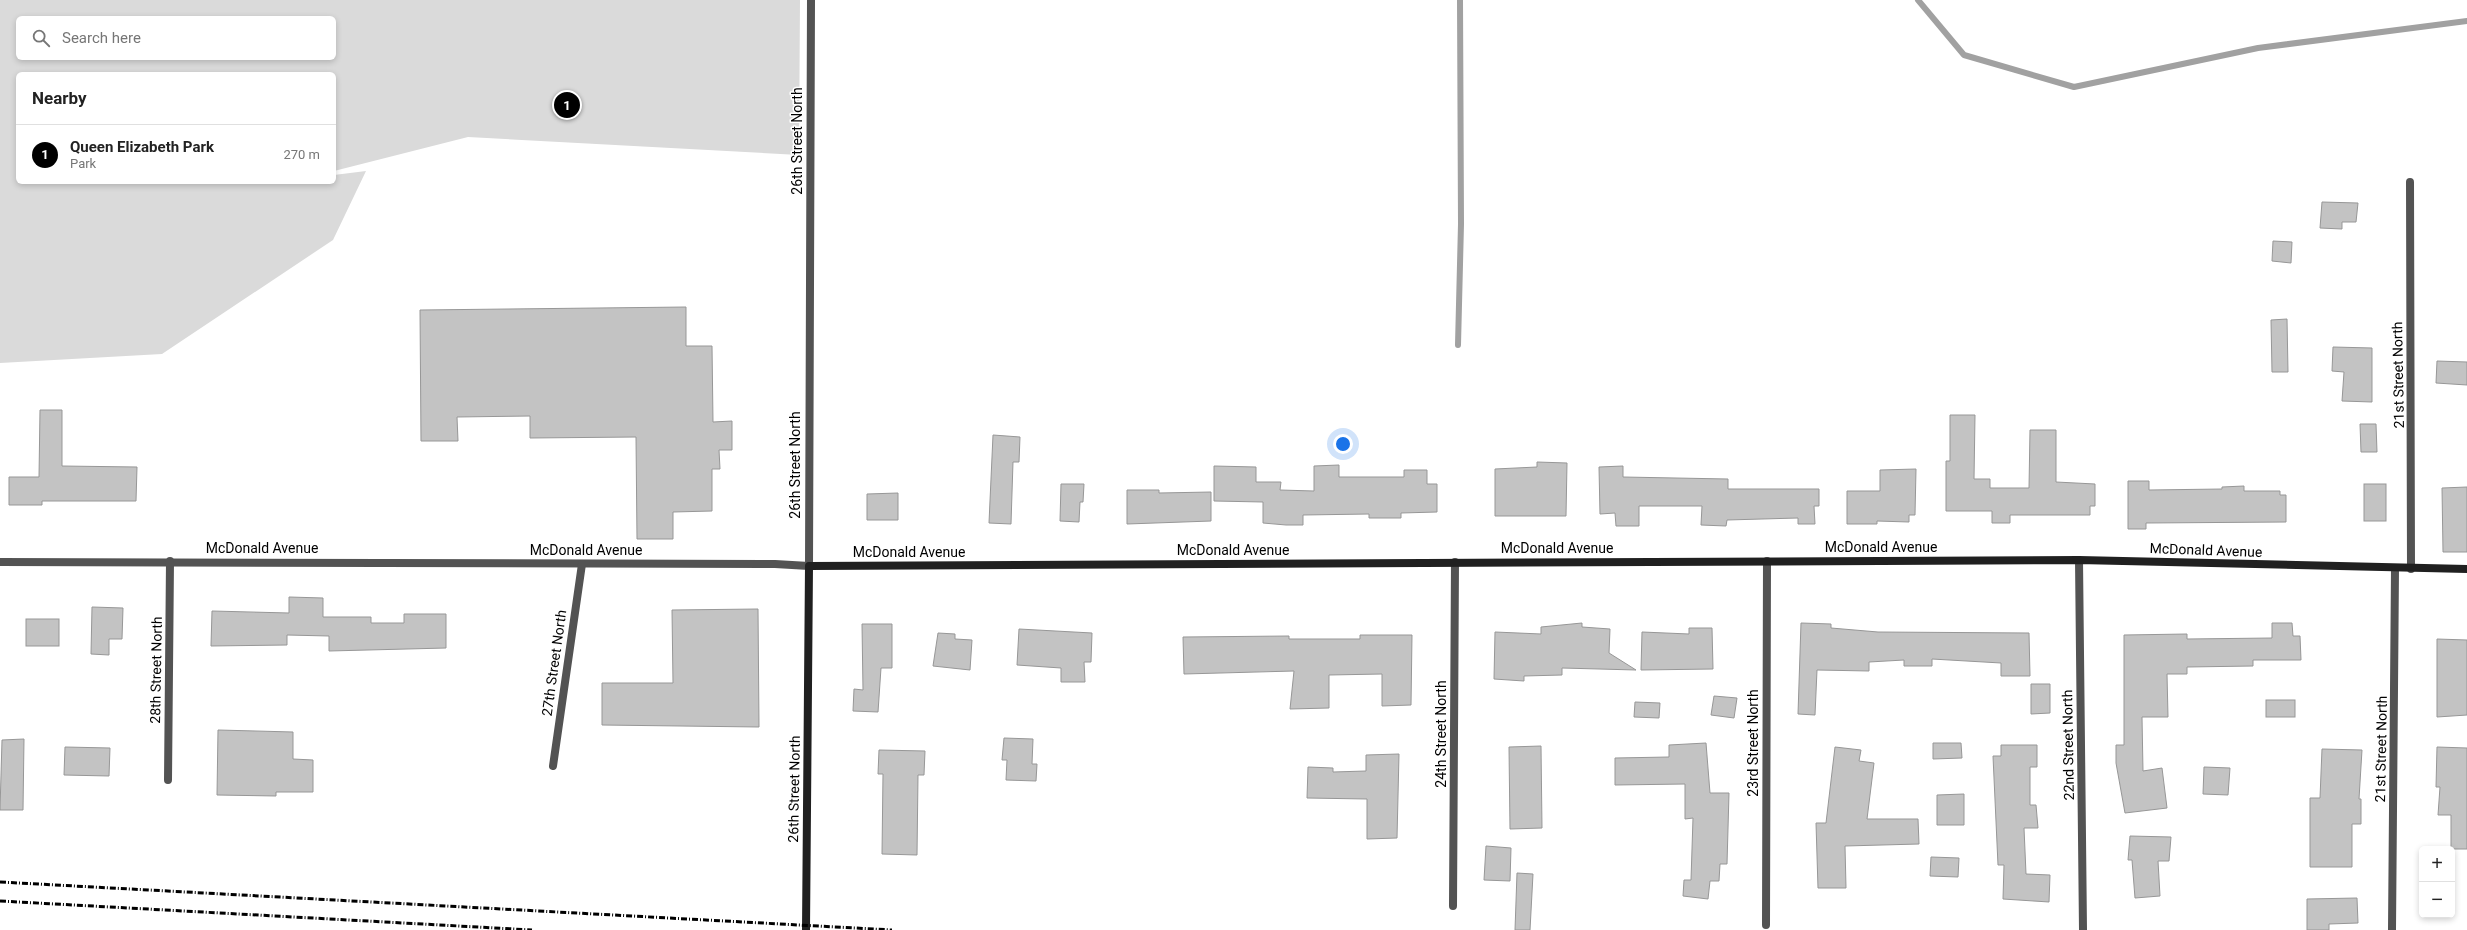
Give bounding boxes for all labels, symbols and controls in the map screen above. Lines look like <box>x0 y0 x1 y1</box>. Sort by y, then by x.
search box <box>16 16 336 60</box>
icon: search <box>30 27 52 49</box>
text: Search here <box>62 29 141 47</box>
street label: 26th Street North <box>789 87 805 195</box>
text: Nearby <box>32 88 87 108</box>
pin: 1 <box>554 90 580 120</box>
text: Queen Elizabeth Park <box>70 138 214 156</box>
text: 1 <box>41 147 49 162</box>
text: 270 m <box>283 147 320 162</box>
text: Park <box>70 156 96 171</box>
street label: 21st Street North <box>2389 321 2407 429</box>
street label: 26th Street North <box>787 411 803 519</box>
your location <box>1333 434 1353 454</box>
street label: McDonald Avenue <box>1825 539 1937 555</box>
street label: McDonald Avenue <box>206 540 318 556</box>
street label: McDonald Avenue <box>1501 540 1613 556</box>
street label: McDonald Avenue <box>2149 540 2263 560</box>
street label: McDonald Avenue <box>530 542 642 558</box>
street label: McDonald Avenue <box>1177 542 1289 558</box>
street label: McDonald Avenue <box>853 544 965 560</box>
street label: 27th Street North <box>539 609 569 717</box>
street label: 28th Street North <box>147 616 165 724</box>
street label: 24th Street North <box>1433 680 1449 788</box>
street label: 23rd Street North <box>1745 689 1761 797</box>
street label: 22nd Street North <box>2059 690 2077 800</box>
street label: 21st Street North <box>2372 695 2390 803</box>
street label: 26th Street North <box>785 735 803 843</box>
map controls <box>2419 846 2455 918</box>
button: + <box>2419 846 2455 882</box>
button: − <box>2419 882 2455 918</box>

